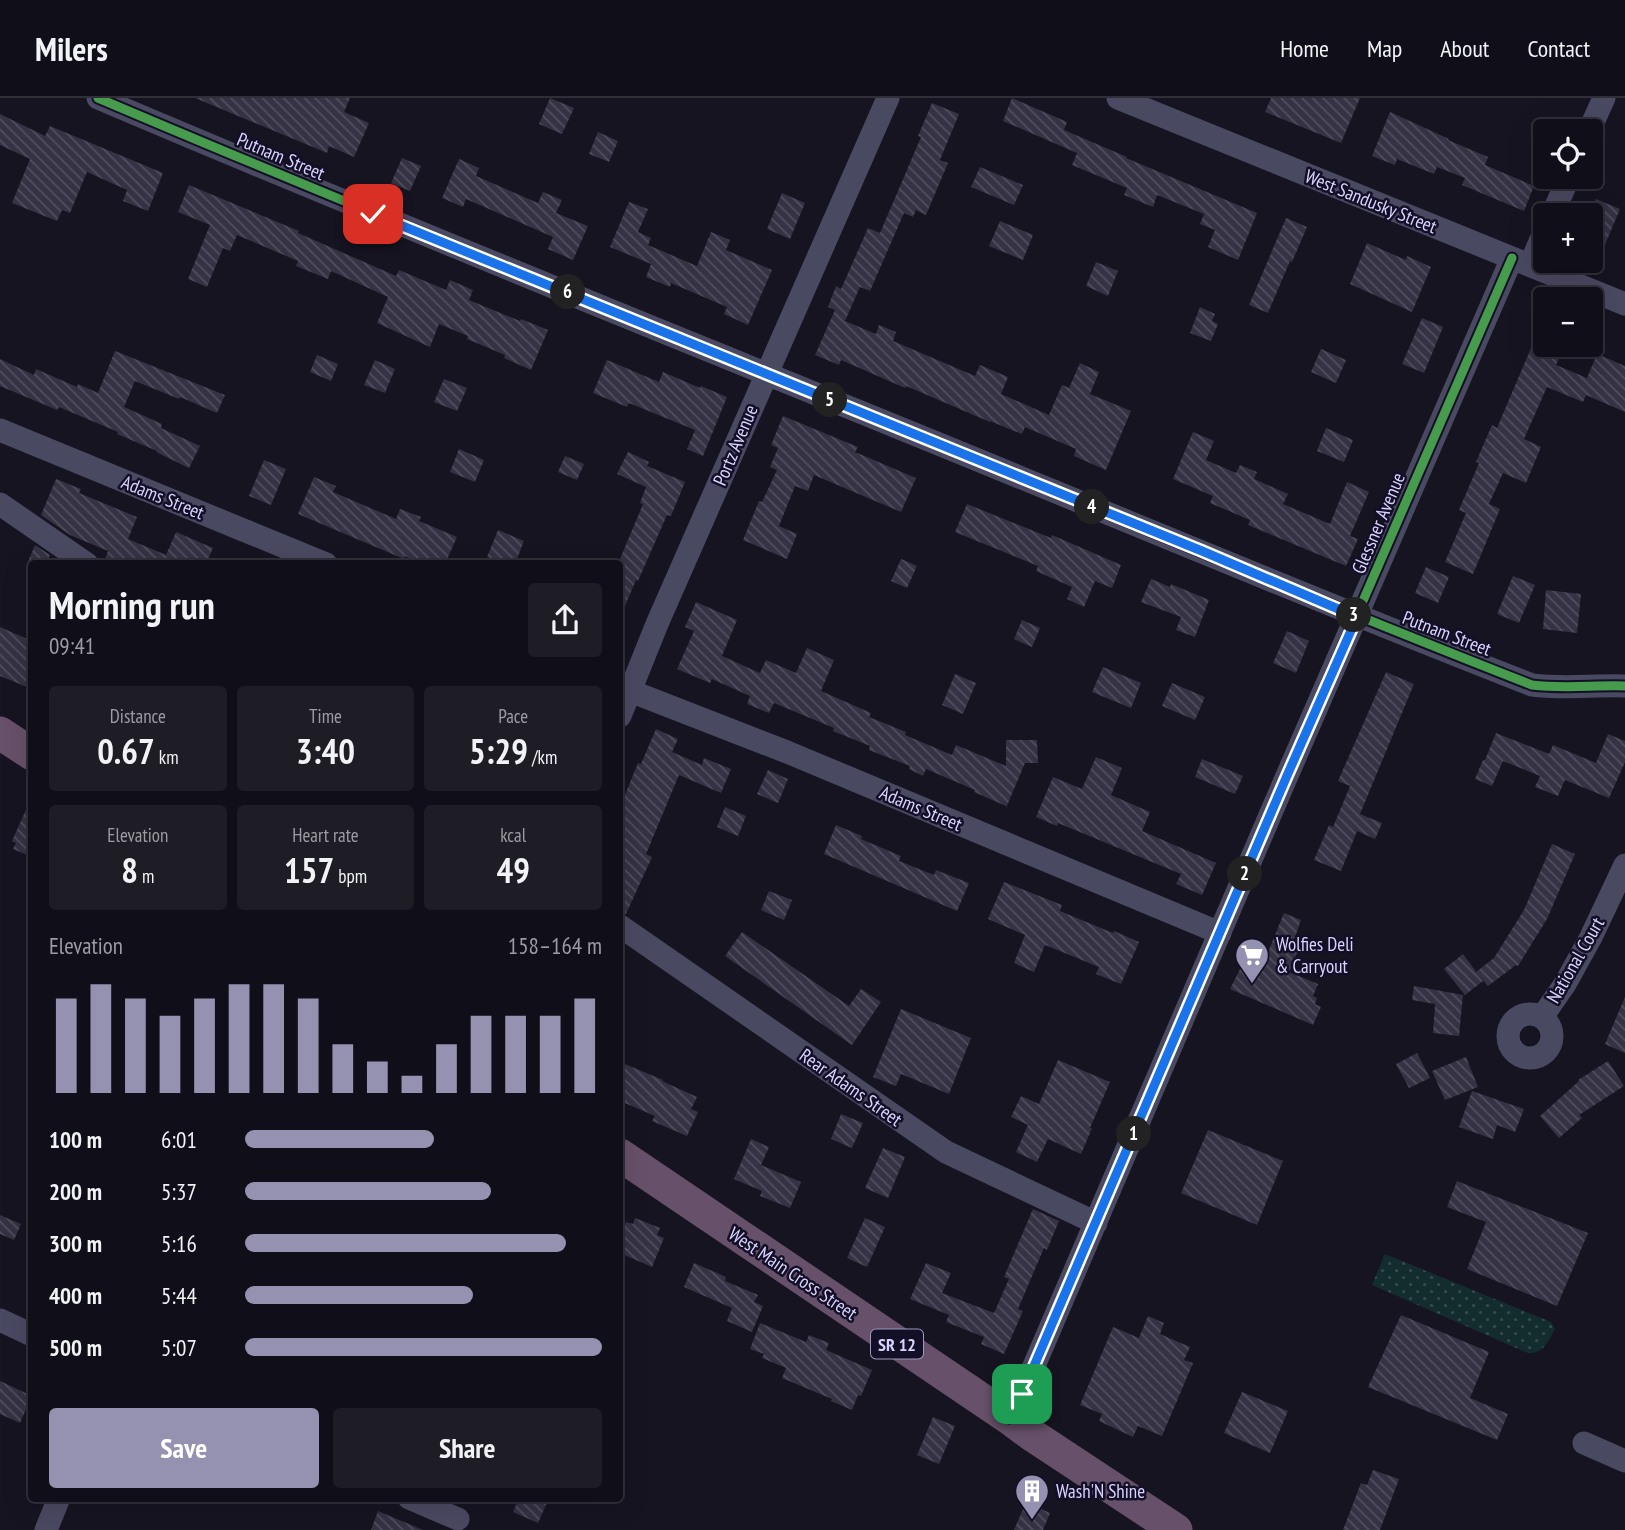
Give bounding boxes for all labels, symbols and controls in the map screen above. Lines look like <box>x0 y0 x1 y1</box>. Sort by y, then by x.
text: Milers <box>35 27 108 70</box>
text: Home <box>1280 33 1329 64</box>
text: Map <box>1367 33 1402 64</box>
text: About <box>1440 33 1489 64</box>
text: Contact <box>1527 33 1590 64</box>
map controls <box>1533 119 1603 357</box>
button: locate <box>1533 119 1603 189</box>
street label: Putnam Street <box>233 127 329 186</box>
street label: West Sandusky Street <box>1302 164 1441 239</box>
pin <box>343 184 403 244</box>
icon: check <box>354 195 392 233</box>
button: + <box>1533 203 1603 273</box>
pin: 6 <box>550 274 586 310</box>
text: 6 <box>563 279 572 303</box>
button: − <box>1533 287 1603 357</box>
pin: 5 <box>812 382 848 418</box>
text: 5 <box>825 387 834 411</box>
street label: Portz Avenue <box>707 401 763 489</box>
street label: Glessner Avenue <box>1346 469 1410 577</box>
street label: Adams Street <box>118 470 209 525</box>
pin: 4 <box>1074 490 1110 524</box>
text: 4 <box>1087 494 1096 518</box>
text: Morning run <box>49 580 215 629</box>
button: share <box>528 583 602 657</box>
pin: 3 <box>1336 598 1372 632</box>
text: 3 <box>1349 602 1358 626</box>
street label: Putnam Street <box>1399 605 1496 661</box>
text: 09:41 <box>49 631 95 660</box>
text: Distance <box>110 704 166 728</box>
text: Time <box>309 704 342 728</box>
text: Pace <box>498 704 528 728</box>
text: 0.67 <box>97 728 155 774</box>
text: 3:40 <box>296 728 355 774</box>
text: 5:29 <box>469 728 528 774</box>
text: km <box>155 745 179 769</box>
text: /km <box>528 745 557 769</box>
street label: Adams Street <box>876 780 966 836</box>
text: Elevation <box>107 823 168 847</box>
text: Heart rate <box>292 823 359 847</box>
text: kcal <box>500 823 526 847</box>
text: 8 <box>121 847 138 893</box>
text: 157 <box>284 847 334 893</box>
text: 49 <box>496 847 530 893</box>
pin: 2 <box>1228 856 1262 892</box>
text: 2 <box>1240 861 1249 885</box>
text: m <box>138 864 154 888</box>
text: bpm <box>334 864 367 888</box>
street label: National Court <box>1541 912 1610 1007</box>
text: Elevation <box>49 931 123 960</box>
text: 158–164 m <box>508 931 602 960</box>
place label: Wolfies Deli & Carryout <box>1276 932 1354 978</box>
supermarket icon: Wolfies Deli & Carryout <box>1233 936 1271 985</box>
street label: Rear Adams Street <box>795 1043 907 1132</box>
pin: 1 <box>1116 1116 1152 1152</box>
text: 1 <box>1129 1121 1138 1145</box>
text: 100 m <box>49 1125 102 1154</box>
text: 6:01 <box>161 1125 197 1154</box>
text: 200 m <box>49 1177 102 1206</box>
text: 5:37 <box>161 1177 197 1206</box>
street label: West Main Cross Street <box>724 1221 862 1325</box>
text: 300 m <box>49 1229 102 1258</box>
text: 5:16 <box>161 1229 197 1258</box>
text: 400 m <box>49 1281 102 1310</box>
text: 5:44 <box>161 1281 197 1310</box>
road number: SR 12 <box>871 1330 923 1358</box>
text: 500 m <box>49 1333 102 1362</box>
text: 5:07 <box>161 1333 197 1362</box>
pin <box>992 1364 1052 1424</box>
icon: arrive <box>1003 1375 1041 1413</box>
button: Save <box>49 1408 319 1488</box>
button: Share <box>333 1408 602 1488</box>
building icon: Wash'N Shine <box>1013 1472 1051 1521</box>
place label: Wash'N Shine <box>1056 1479 1145 1503</box>

